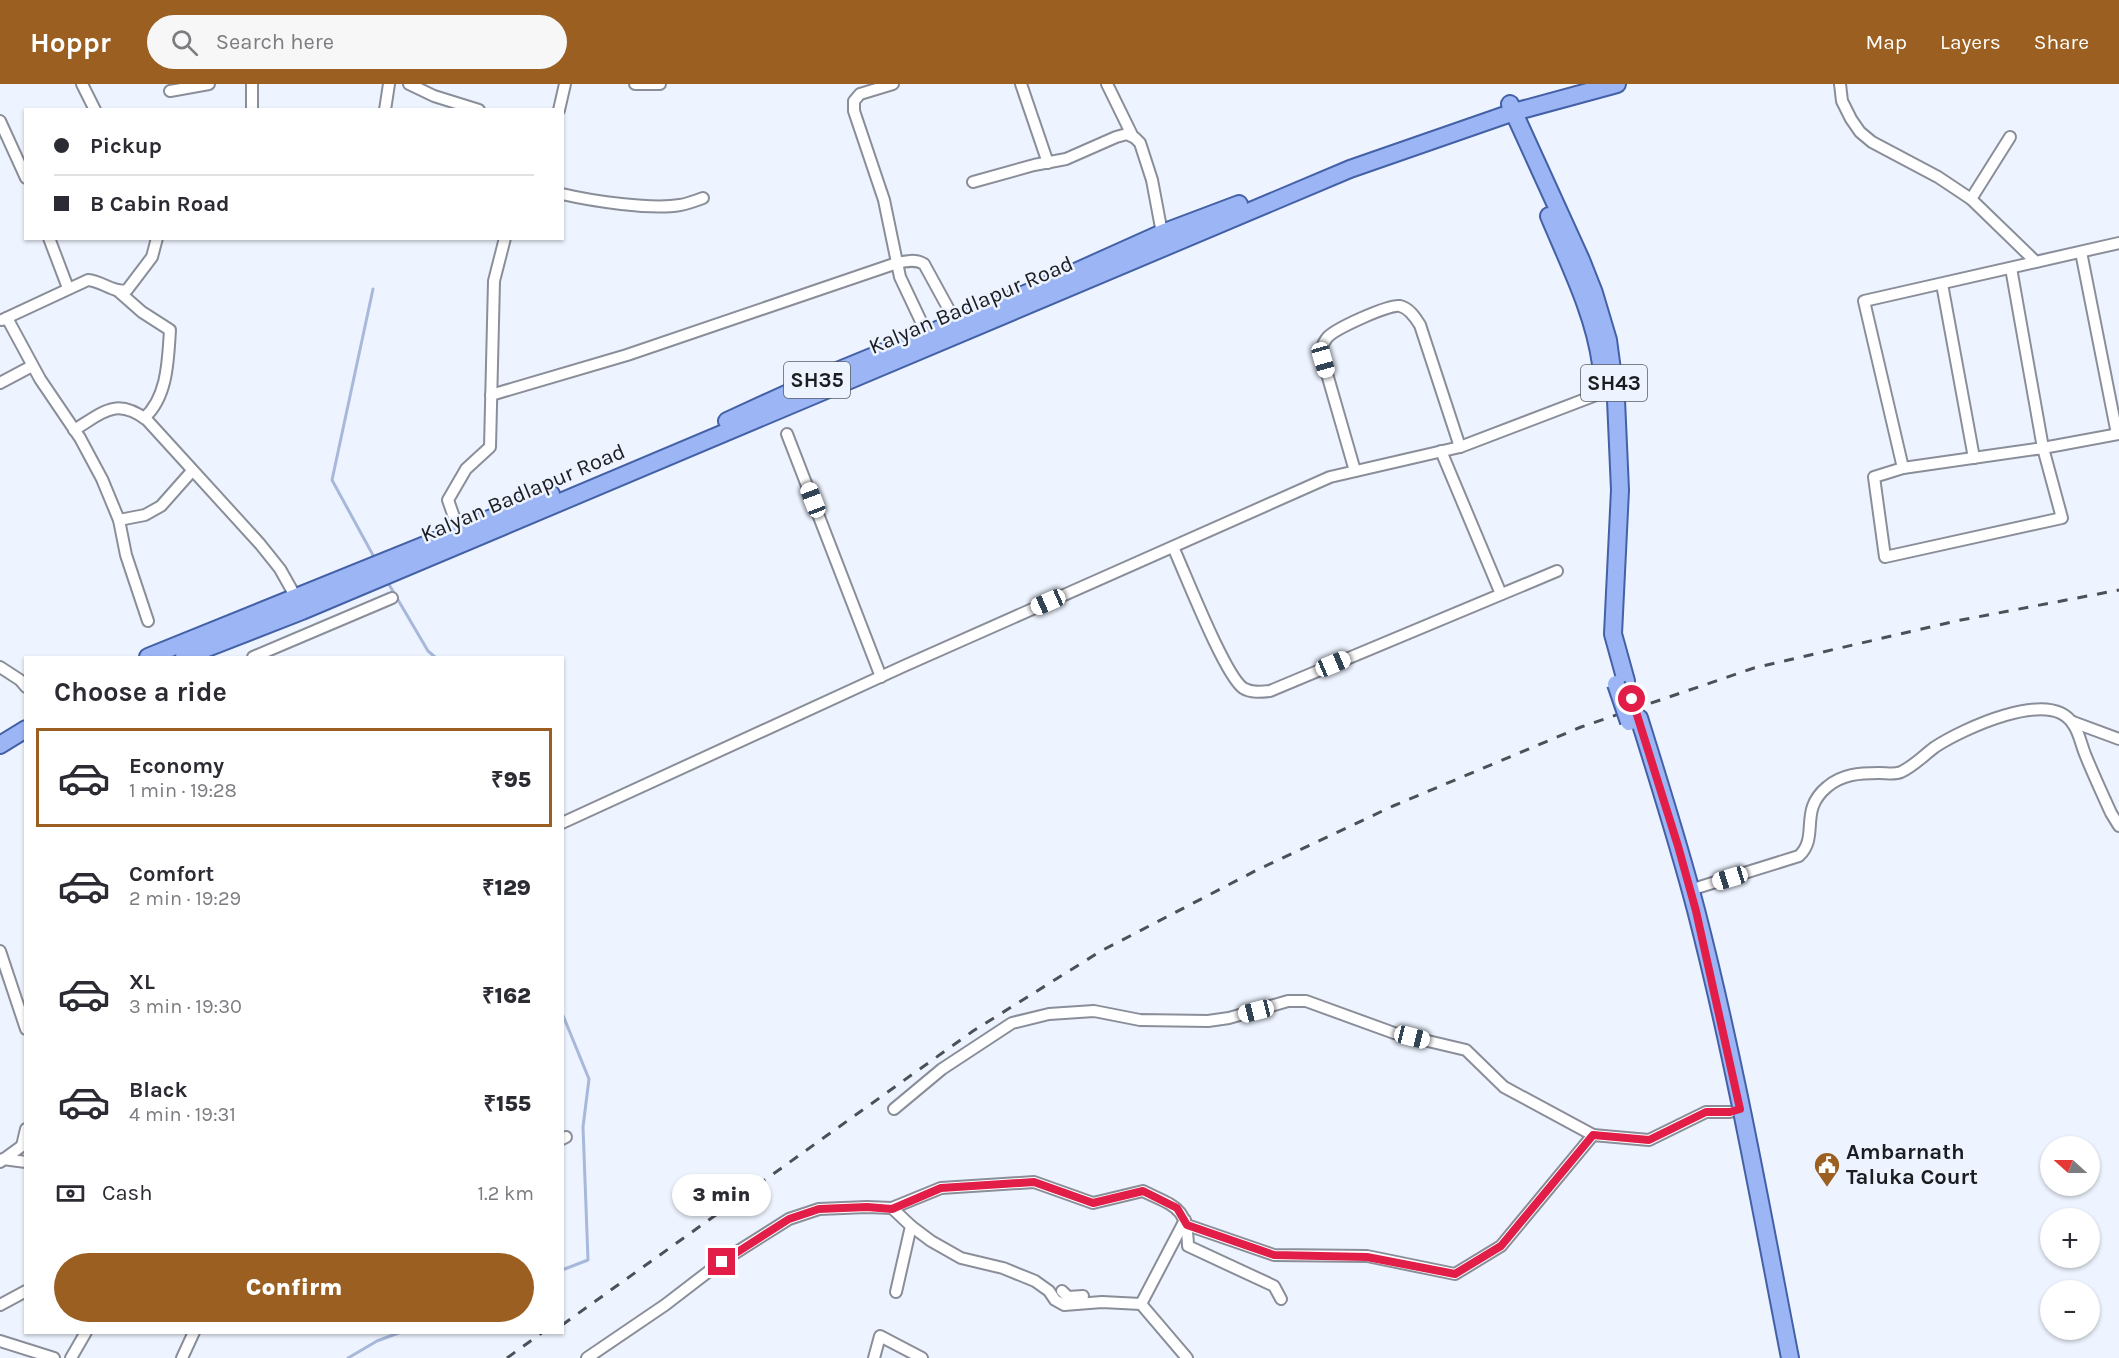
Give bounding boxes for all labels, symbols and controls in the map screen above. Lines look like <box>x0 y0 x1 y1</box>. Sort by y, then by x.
search box <box>147 15 567 69</box>
text: Hoppr <box>30 26 111 59</box>
icon: search <box>168 26 201 59</box>
text: Search here <box>216 29 334 55</box>
text: Map <box>1865 30 1907 54</box>
text: Layers <box>1940 30 2001 54</box>
text: Share <box>2034 30 2089 54</box>
text: Pickup <box>90 133 162 159</box>
text: B Cabin Road <box>90 191 230 217</box>
street label: Kalyan Badlapur Road <box>865 250 1077 360</box>
car <box>1309 340 1337 380</box>
road number: SH35 <box>784 362 850 398</box>
road number: SH43 <box>1581 365 1647 401</box>
street label: Kalyan Badlapur Road <box>417 438 629 548</box>
car <box>798 480 828 520</box>
car <box>1028 586 1068 618</box>
car <box>1313 649 1353 679</box>
text: Choose a ride <box>54 676 227 708</box>
route start <box>1618 685 1645 712</box>
icon: car <box>57 751 111 805</box>
text: Economy <box>129 753 224 779</box>
text: ₹95 <box>491 767 531 793</box>
text: 1 min · 19:28 <box>129 779 237 802</box>
icon: car <box>57 859 111 913</box>
text: Comfort <box>129 861 214 887</box>
car <box>1710 864 1750 892</box>
text: ₹129 <box>482 875 531 901</box>
text: 2 min · 19:29 <box>129 887 241 910</box>
icon: car <box>57 967 111 1021</box>
text: XL <box>129 969 155 995</box>
text: ₹162 <box>482 983 531 1009</box>
text: 3 min · 19:30 <box>129 995 242 1018</box>
car <box>1236 998 1276 1024</box>
car <box>1392 1024 1432 1050</box>
icon: car <box>57 1075 111 1129</box>
text: Black <box>129 1077 188 1103</box>
text: ₹155 <box>484 1091 531 1117</box>
text: 4 min · 19:31 <box>129 1103 236 1126</box>
north arrow <box>2040 1136 2100 1196</box>
map controls <box>2040 1136 2100 1340</box>
place label: Ambarnath Taluka Court <box>1846 1139 1978 1190</box>
public building icon: Ambarnath Taluka Court <box>1812 1150 1842 1188</box>
callout: 3 min <box>672 1175 771 1217</box>
icon: cash <box>54 1177 87 1210</box>
text: Cash <box>102 1180 152 1206</box>
text: 1.2 km <box>478 1182 534 1205</box>
text: 3 min <box>693 1183 750 1206</box>
button: + <box>2040 1208 2100 1268</box>
route end <box>708 1248 735 1275</box>
button: Confirm <box>54 1253 534 1322</box>
button: − <box>2040 1280 2100 1340</box>

